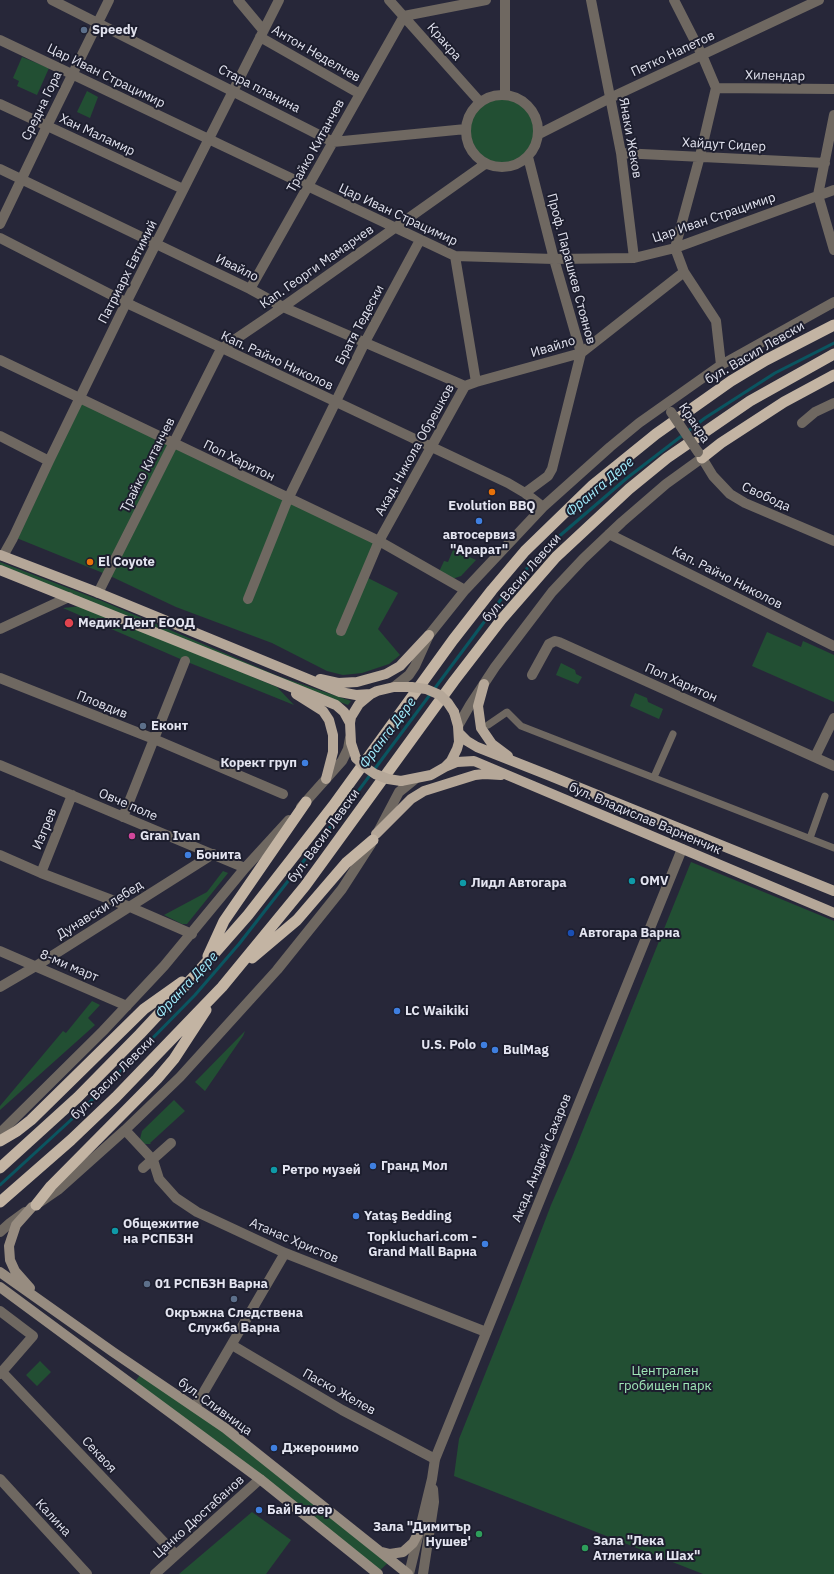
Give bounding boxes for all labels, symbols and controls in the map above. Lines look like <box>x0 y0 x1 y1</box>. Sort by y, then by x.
street label: Кракра <box>423 20 465 64</box>
place label: Speedy <box>92 22 137 38</box>
street label: Антон Неделчев <box>269 22 363 86</box>
marker: Speedy <box>79 25 89 35</box>
street label: Петко Напетов <box>629 28 717 80</box>
street label: Цар Иван Страцимир <box>44 41 168 111</box>
street label: Стара планина <box>215 62 303 116</box>
street label: Хилендар <box>745 68 805 84</box>
street label: Средна Гора <box>19 69 65 143</box>
street label: Янаки Жеков <box>615 96 645 180</box>
street label: Трайко Китанчев <box>284 97 348 195</box>
street label: Хан Маламир <box>57 111 137 159</box>
street label: Хайдут Сидер <box>682 135 766 155</box>
street label: Цар Иван Страцимир <box>336 181 460 249</box>
street label: Цар Иван Страцимир <box>650 190 778 246</box>
street label: Проф. Парашкев Стоянов <box>543 192 599 346</box>
street label: Патриарх Евтимий <box>95 218 161 326</box>
street label: Кап. Георги Мамарчев <box>257 222 377 312</box>
street label: Ивайло <box>213 251 261 285</box>
street label: Братя Тедески <box>332 282 388 368</box>
street label: бул. Васил Левски <box>703 318 807 388</box>
street label: Кап. Райчо Николов <box>218 328 336 394</box>
street label: Ивайло <box>529 333 577 361</box>
street label: Акад. Никола Обрешков <box>372 381 458 519</box>
street label: Кракра <box>675 400 713 446</box>
street label: Трайко Китанчев <box>117 415 179 515</box>
street label: Поп Харитон <box>201 437 277 485</box>
water label: Франга Дере <box>562 454 638 520</box>
street label: Свобода <box>739 479 793 515</box>
marker: Evolution BBQ <box>487 487 497 497</box>
place label: Evolution BBQ <box>448 498 536 514</box>
marker: автосервиз "Арарат" <box>474 516 484 526</box>
place label: автосервиз "Арарат" <box>443 527 515 558</box>
street label: бул. Васил Левски <box>479 531 565 625</box>
street label: Кап. Райчо Николов <box>669 543 785 613</box>
place label: El Coyote <box>98 554 155 570</box>
marker: El Coyote <box>85 557 95 567</box>
place label: Медик Дент ЕООД <box>78 615 195 631</box>
marker: Медик Дент ЕООД <box>63 617 75 629</box>
street label: Поп Харитон <box>642 660 720 706</box>
street label: Пловдив <box>74 688 130 722</box>
water label: Франга Дере <box>356 694 420 772</box>
place label: Еконт <box>151 718 188 734</box>
marker: Еконт <box>138 721 148 731</box>
place label: Корект груп <box>220 755 297 771</box>
marker: Корект груп <box>300 758 310 768</box>
street label: бул. Владислав Варненчик <box>566 780 724 858</box>
street label: Овче поле <box>96 786 160 824</box>
street label: бул. Васил Левски <box>285 786 363 886</box>
street label: Изгрев <box>30 806 60 852</box>
place label: Gran Ivan <box>140 828 200 844</box>
marker: Gran Ivan <box>127 831 137 841</box>
place label: Бонита <box>196 847 241 863</box>
marker: Бонита <box>183 850 193 860</box>
place label: OMV <box>640 873 668 889</box>
place label: Лидл Автогара <box>471 875 567 891</box>
marker: OMV <box>627 876 637 886</box>
street label: Дунавски лебед <box>54 877 146 943</box>
marker: Лидл Автогара <box>458 878 468 888</box>
place label: Автогара Варна <box>579 925 680 941</box>
marker: Автогара Варна <box>566 928 576 938</box>
street label: 8-ми март <box>37 947 101 985</box>
water label: Франга Дере <box>152 949 222 1021</box>
place label: LC Waikiki <box>405 1003 469 1019</box>
marker: LC Waikiki <box>392 1006 402 1016</box>
street label: бул. Васил Левски <box>68 1033 158 1123</box>
place label: U.S. Polo <box>421 1037 476 1053</box>
marker: U.S. Polo <box>479 1040 489 1050</box>
place label: BulMag <box>503 1042 549 1058</box>
marker: BulMag <box>490 1045 500 1055</box>
street label: Акад. Андрей Сахаров <box>509 1092 575 1224</box>
place label: Гранд Мол <box>381 1158 448 1174</box>
marker: Гранд Мол <box>368 1161 378 1171</box>
place label: Ретро музей <box>282 1162 361 1178</box>
marker: Ретро музей <box>269 1165 279 1175</box>
place label: Yataş Bedding <box>364 1208 451 1224</box>
marker: Yataş Bedding <box>351 1211 361 1221</box>
street label: Атанас Христов <box>247 1215 341 1267</box>
place label: Общежитие на РСПБЗН <box>123 1216 199 1247</box>
marker: Общежитие на РСПБЗН <box>110 1226 120 1236</box>
place label: Topkluchari.com - Grand Mall Варна <box>367 1229 477 1260</box>
marker: Topkluchari.com - Grand Mall Варна <box>480 1239 490 1249</box>
place label: 01 РСПБЗН Варна <box>155 1276 268 1292</box>
marker: 01 РСПБЗН Варна <box>142 1279 152 1289</box>
marker: Окръжна Следствена Служба Варна <box>229 1294 239 1304</box>
place label: Окръжна Следствена Служба Варна <box>165 1305 303 1336</box>
park label: Централен гробищен парк <box>618 1363 712 1394</box>
street label: Паско Желев <box>300 1366 378 1418</box>
street label: бул. Сливница <box>175 1375 255 1439</box>
street label: Секвоя <box>78 1434 120 1476</box>
place label: Джеронимо <box>282 1440 359 1456</box>
marker: Джеронимо <box>269 1443 279 1453</box>
street label: Цанко Дюстабанов <box>150 1472 248 1562</box>
street label: Калина <box>32 1496 74 1540</box>
place label: Бай Бисер <box>267 1502 332 1518</box>
marker: Бай Бисер <box>254 1505 264 1515</box>
place label: Зала "Димитър Нушев' <box>373 1519 471 1550</box>
marker: Зала "Димитър Нушев' <box>474 1529 484 1539</box>
place label: Зала "Лека Атлетика и Шах" <box>593 1533 700 1564</box>
marker: Зала "Лека Атлетика и Шах" <box>580 1543 590 1553</box>

